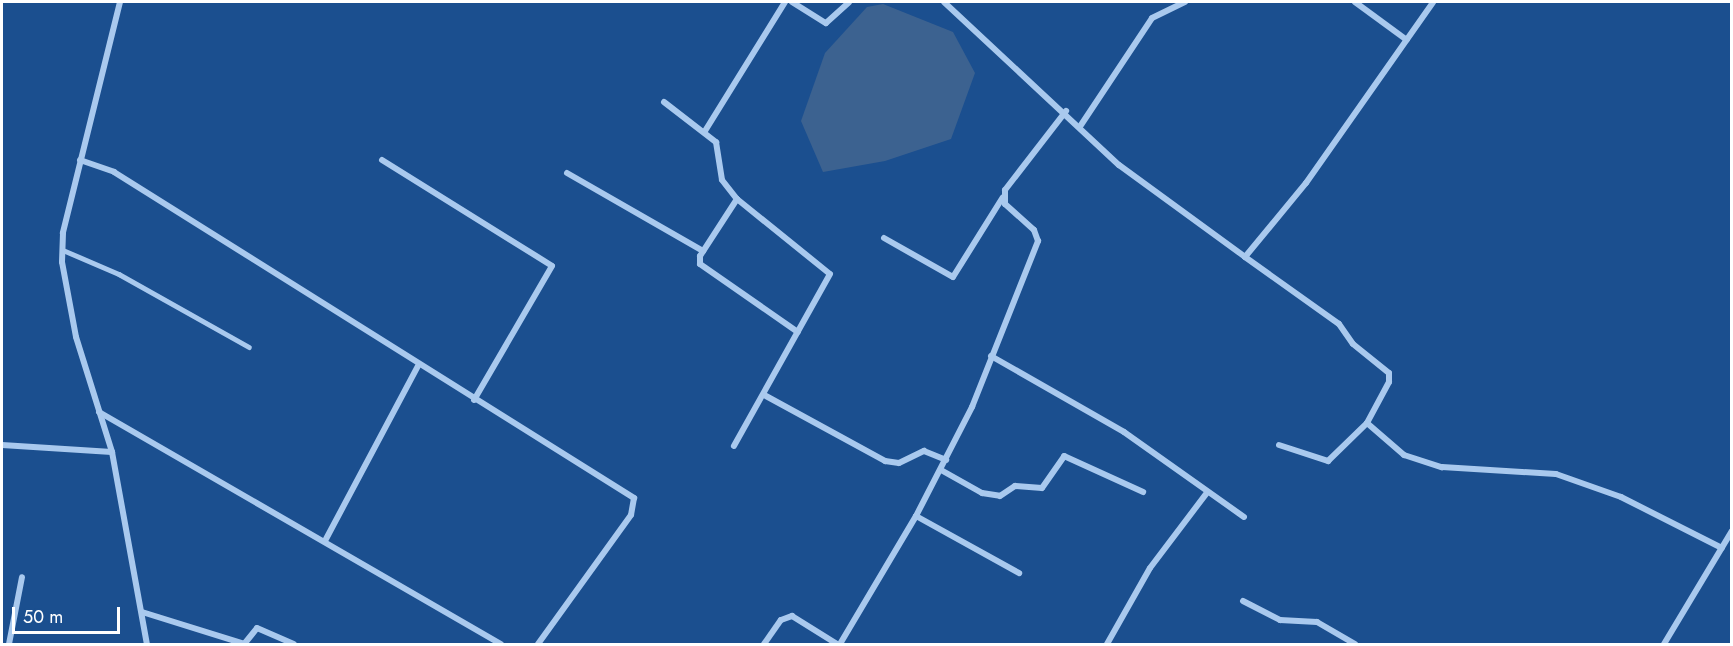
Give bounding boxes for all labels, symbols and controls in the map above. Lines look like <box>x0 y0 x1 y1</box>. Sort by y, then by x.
scale bar <box>15 595 123 633</box>
text: 50 m <box>23 604 63 630</box>

